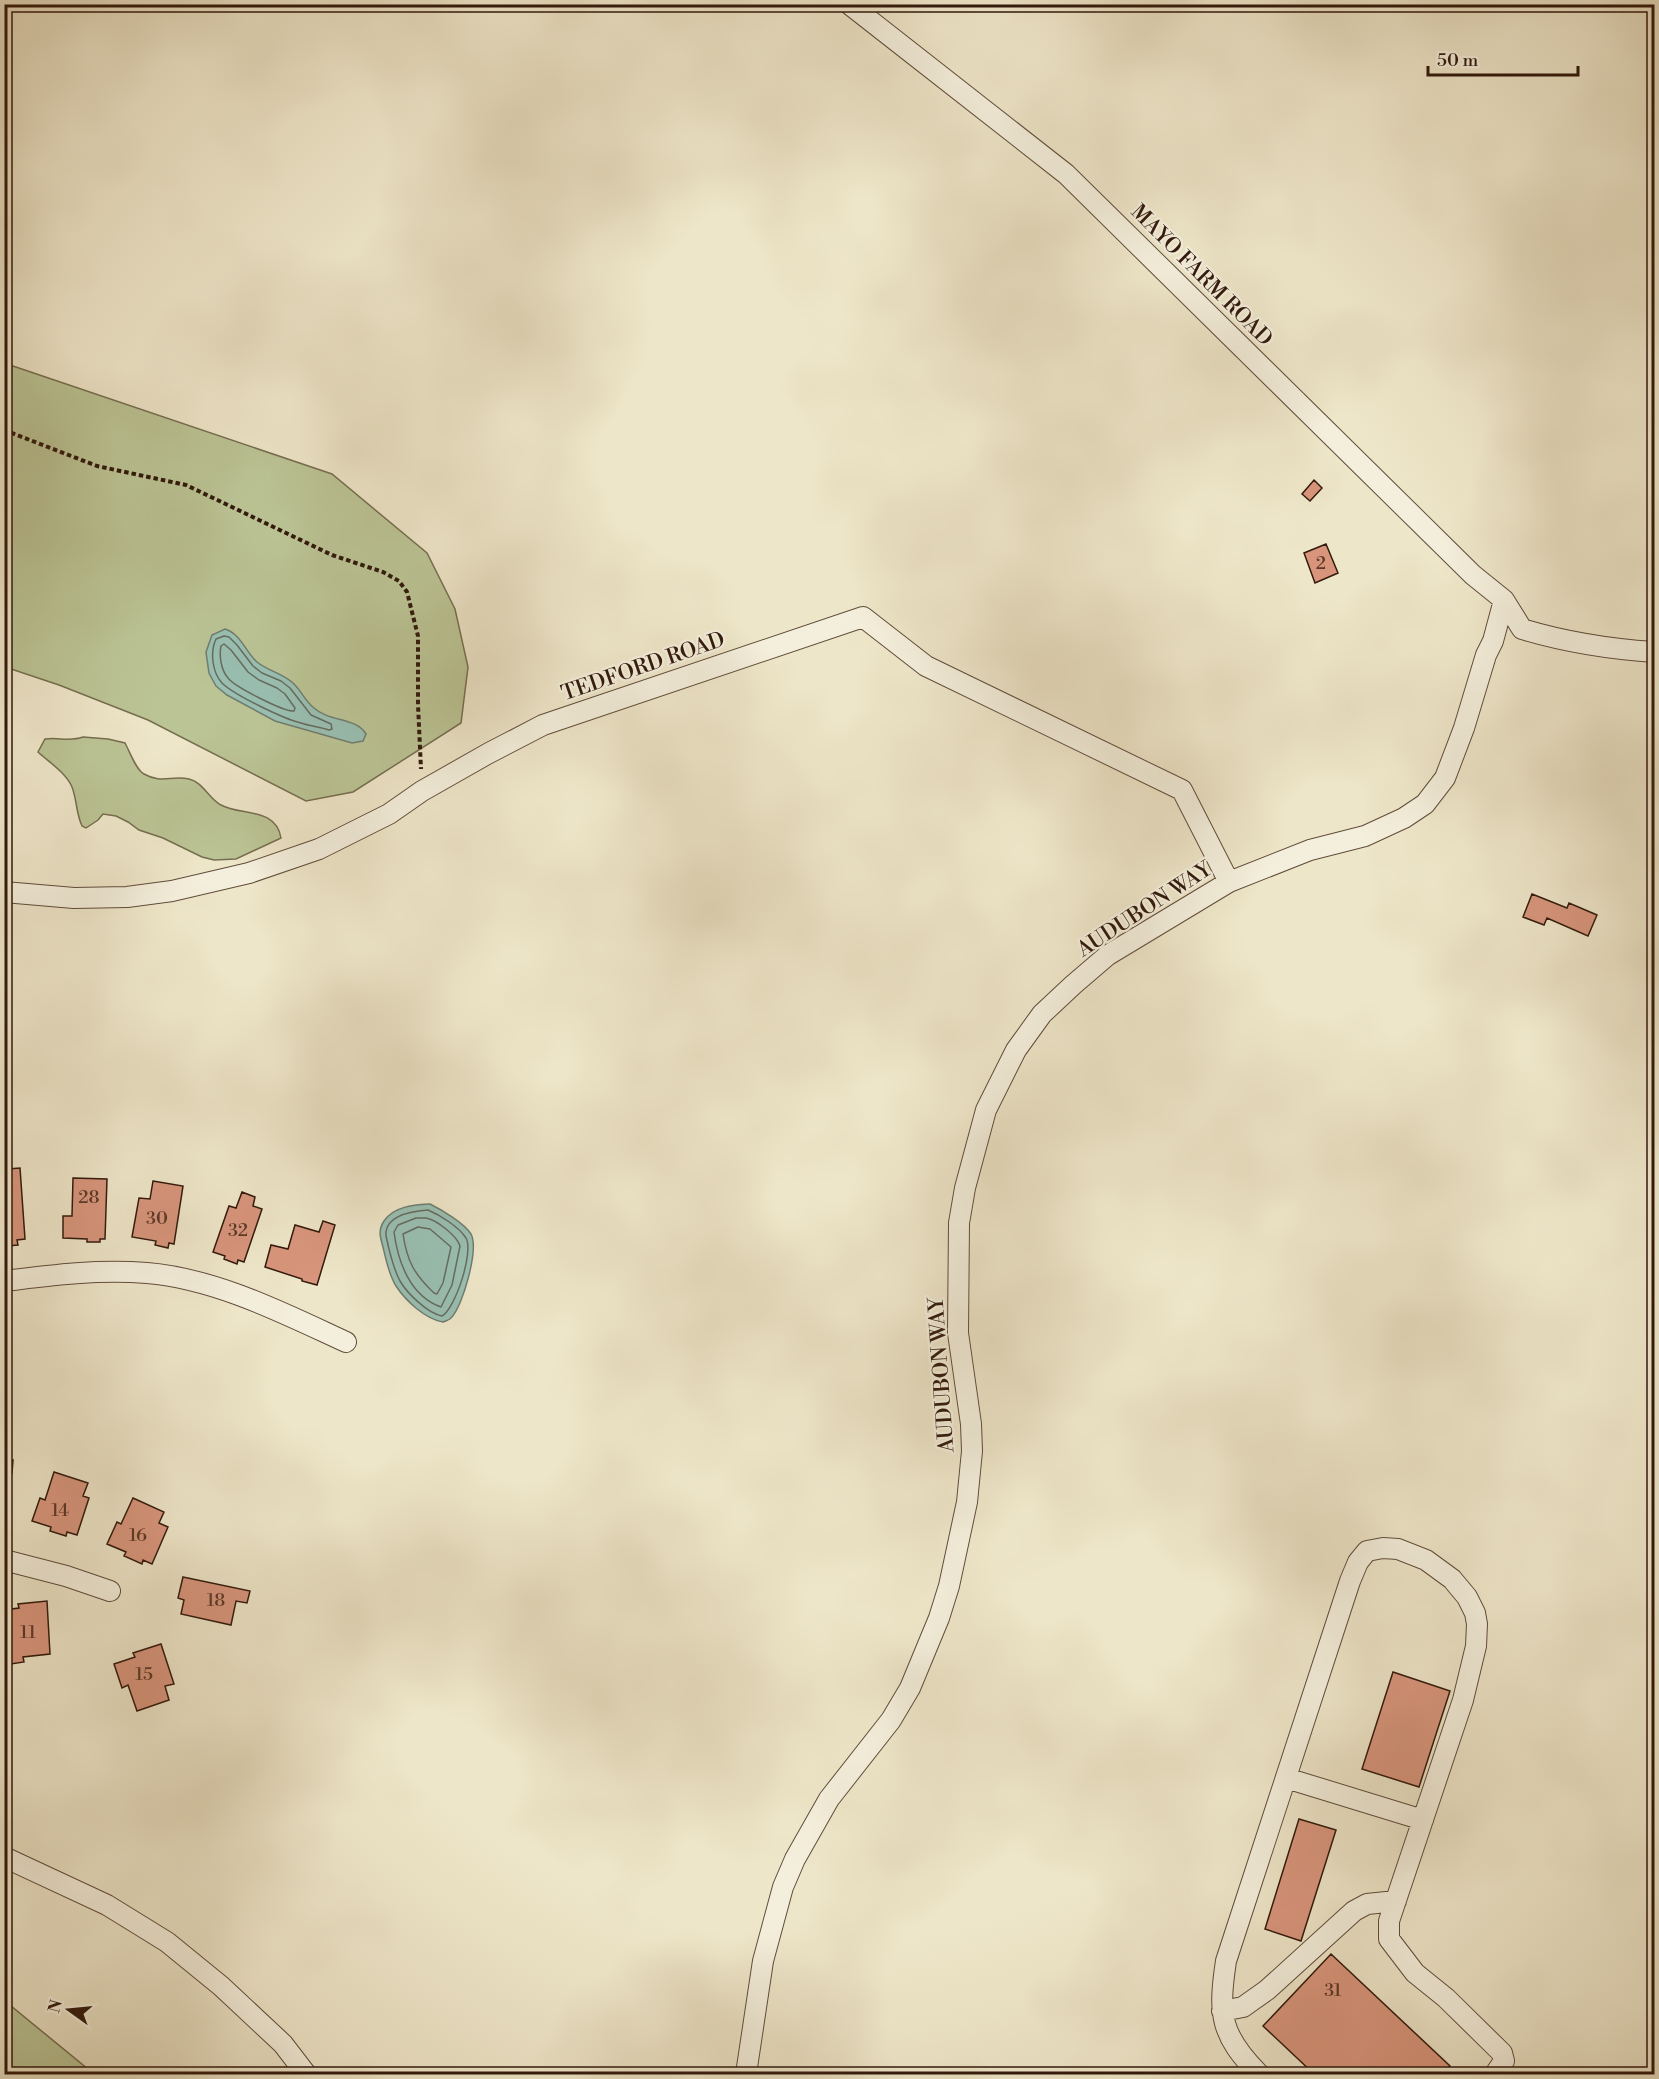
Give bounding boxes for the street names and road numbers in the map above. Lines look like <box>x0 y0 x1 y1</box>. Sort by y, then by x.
street label: MAYO FARM ROAD <box>1125 199 1278 352</box>
street label: TEDFORD ROAD <box>558 627 729 707</box>
street label: AUDUBON WAY <box>1071 856 1218 964</box>
street label: AUDUBON WAY <box>924 1295 960 1454</box>

